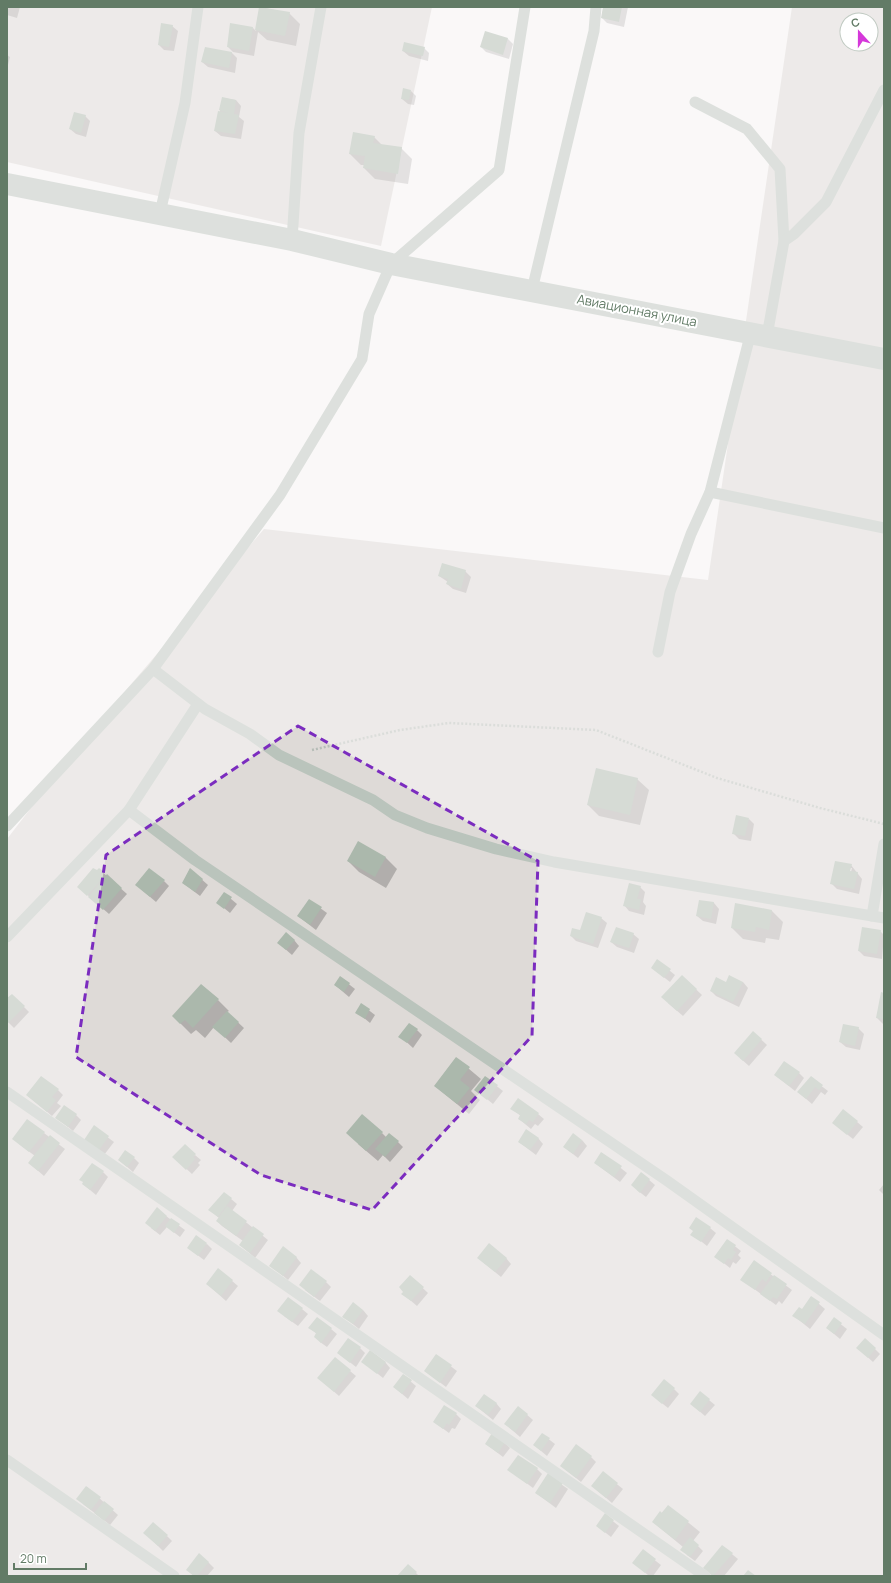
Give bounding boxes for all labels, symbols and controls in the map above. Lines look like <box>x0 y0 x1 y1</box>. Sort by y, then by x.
north arrow <box>839 12 879 52</box>
text: С <box>849 14 862 31</box>
street label: Авиационная улица <box>575 290 699 330</box>
scale bar <box>14 1545 86 1571</box>
text: 20 m <box>20 1550 47 1567</box>

